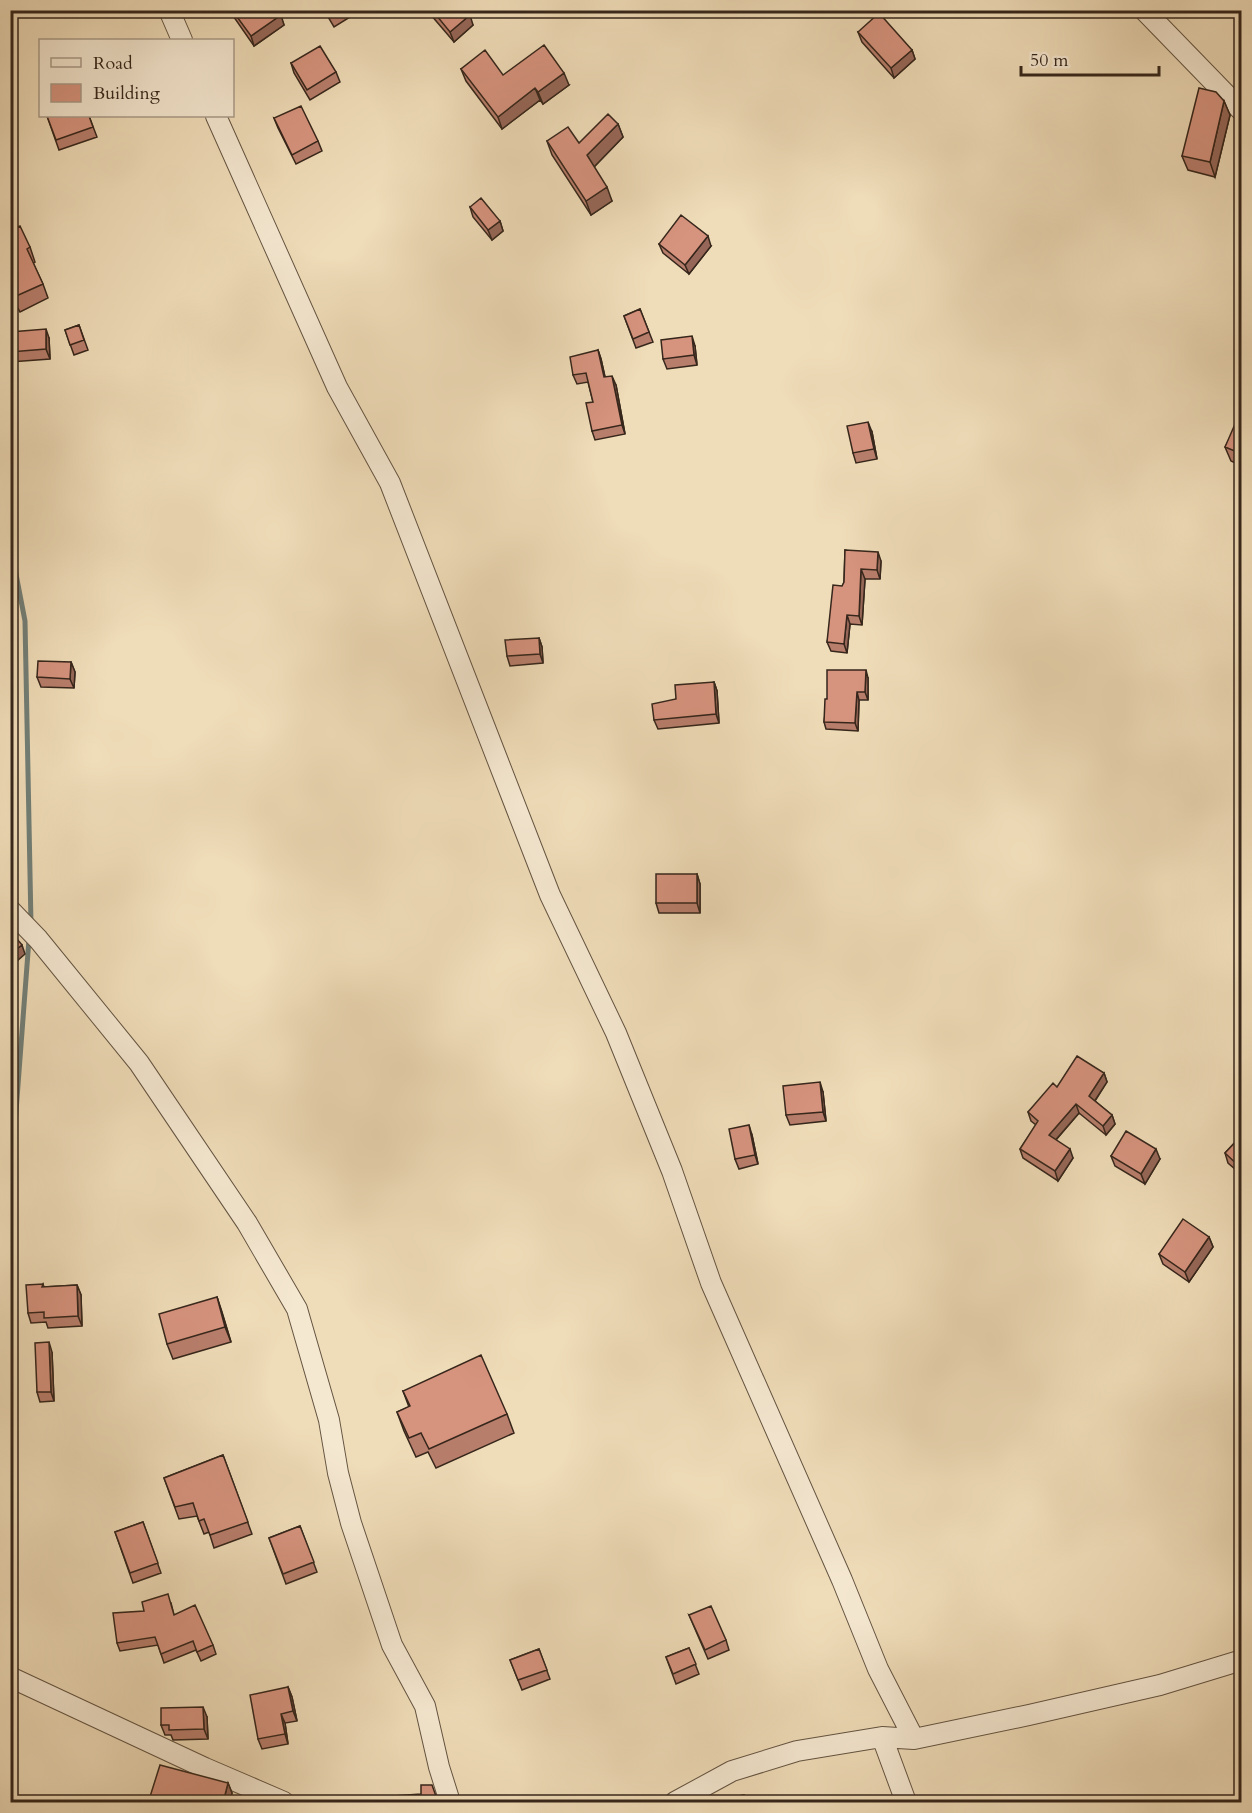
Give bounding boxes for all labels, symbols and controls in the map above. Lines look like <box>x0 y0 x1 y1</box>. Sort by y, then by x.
legend <box>39 39 234 117</box>
scale bar <box>1021 39 1159 77</box>
text: 50 m <box>1030 48 1069 73</box>
text: Road <box>93 51 133 76</box>
text: Building <box>93 81 161 106</box>

